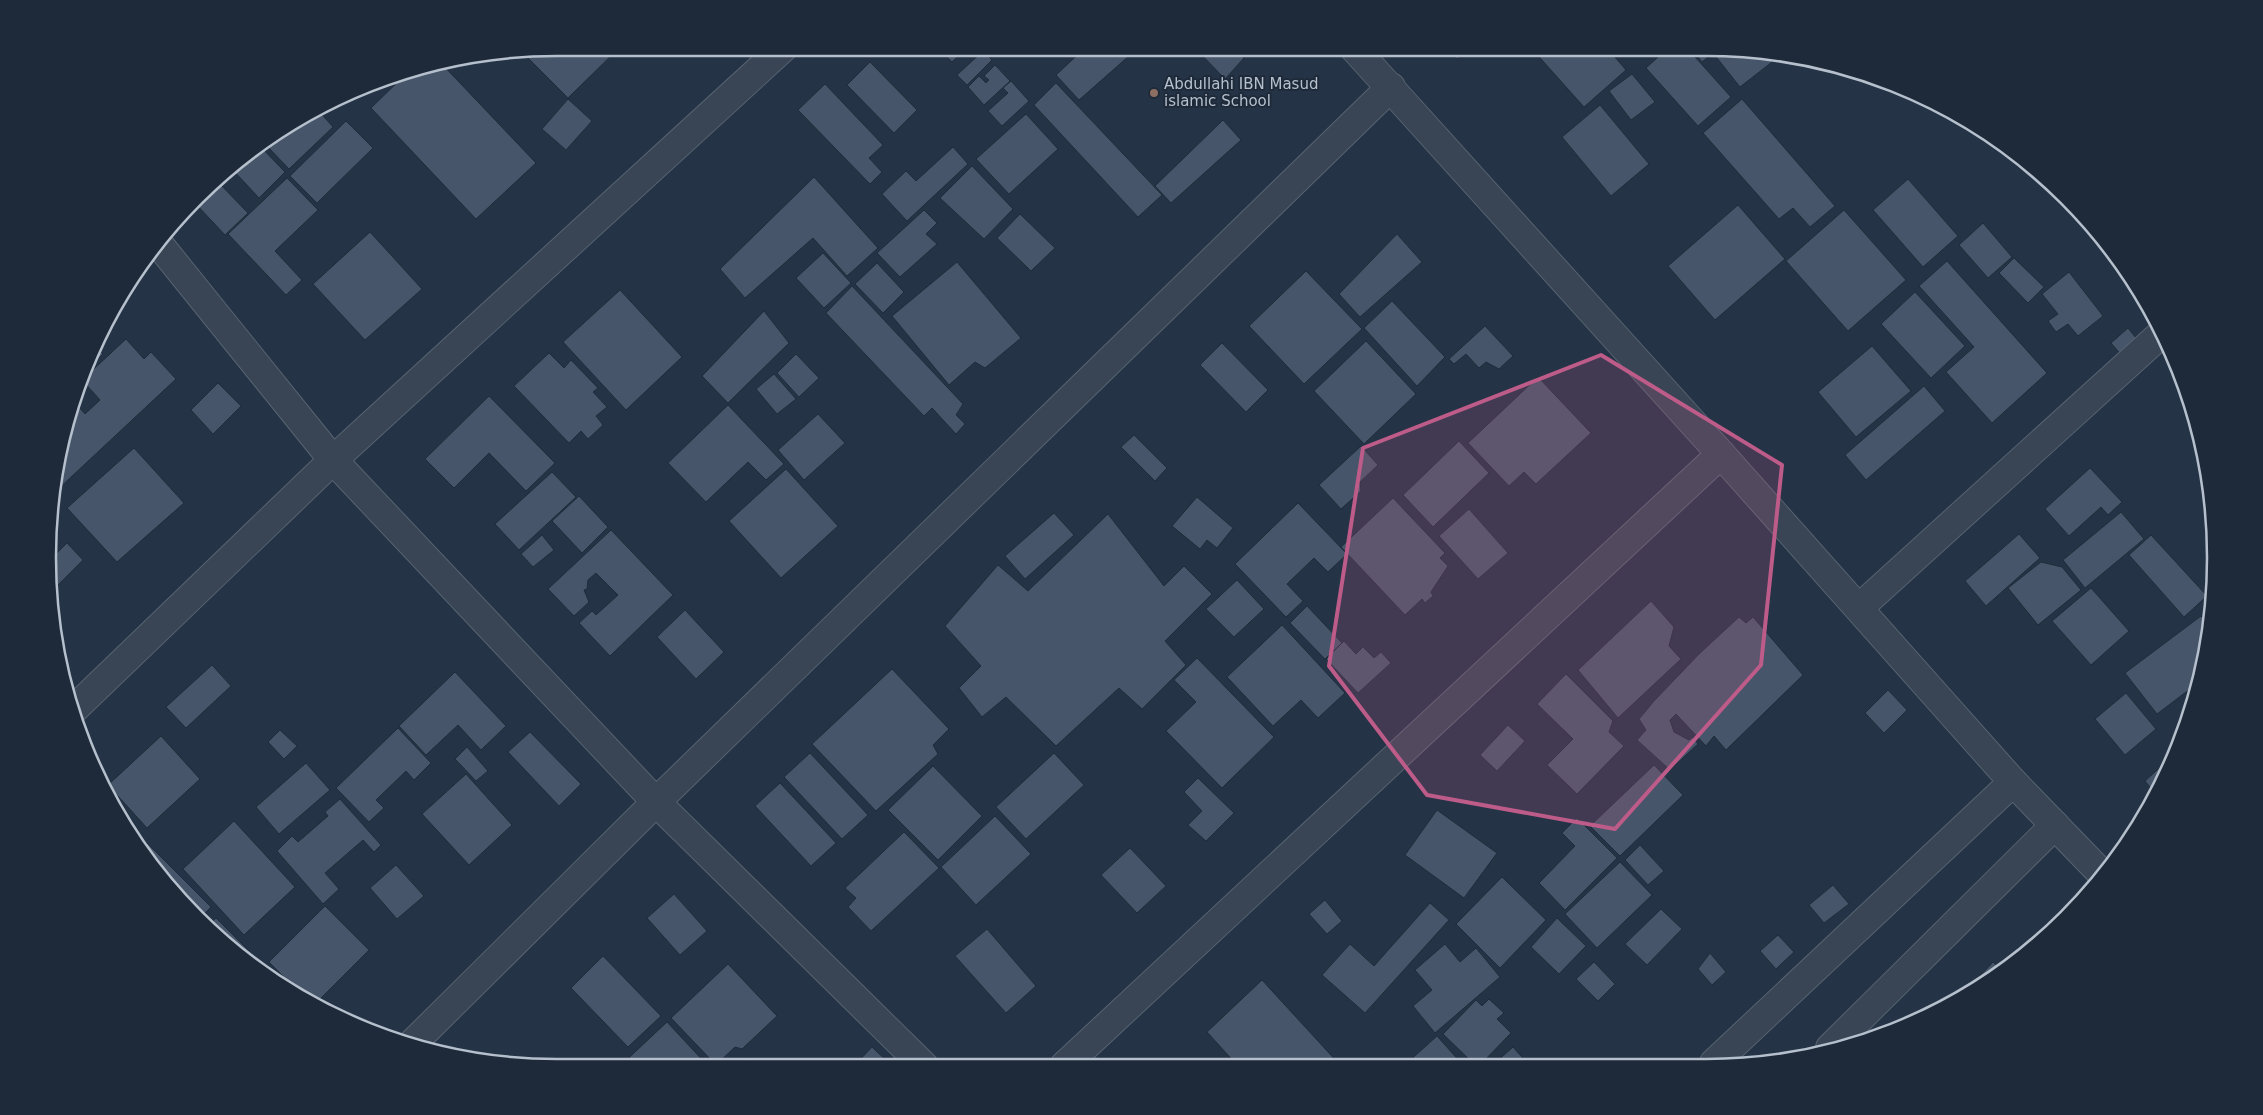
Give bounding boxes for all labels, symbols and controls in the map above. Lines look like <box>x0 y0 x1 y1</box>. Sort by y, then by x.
place label: Abdullahi IBN Masud islamic School <box>1164 75 1318 110</box>
marker: Abdullahi IBN Masud islamic School <box>1148 87 1160 99</box>

